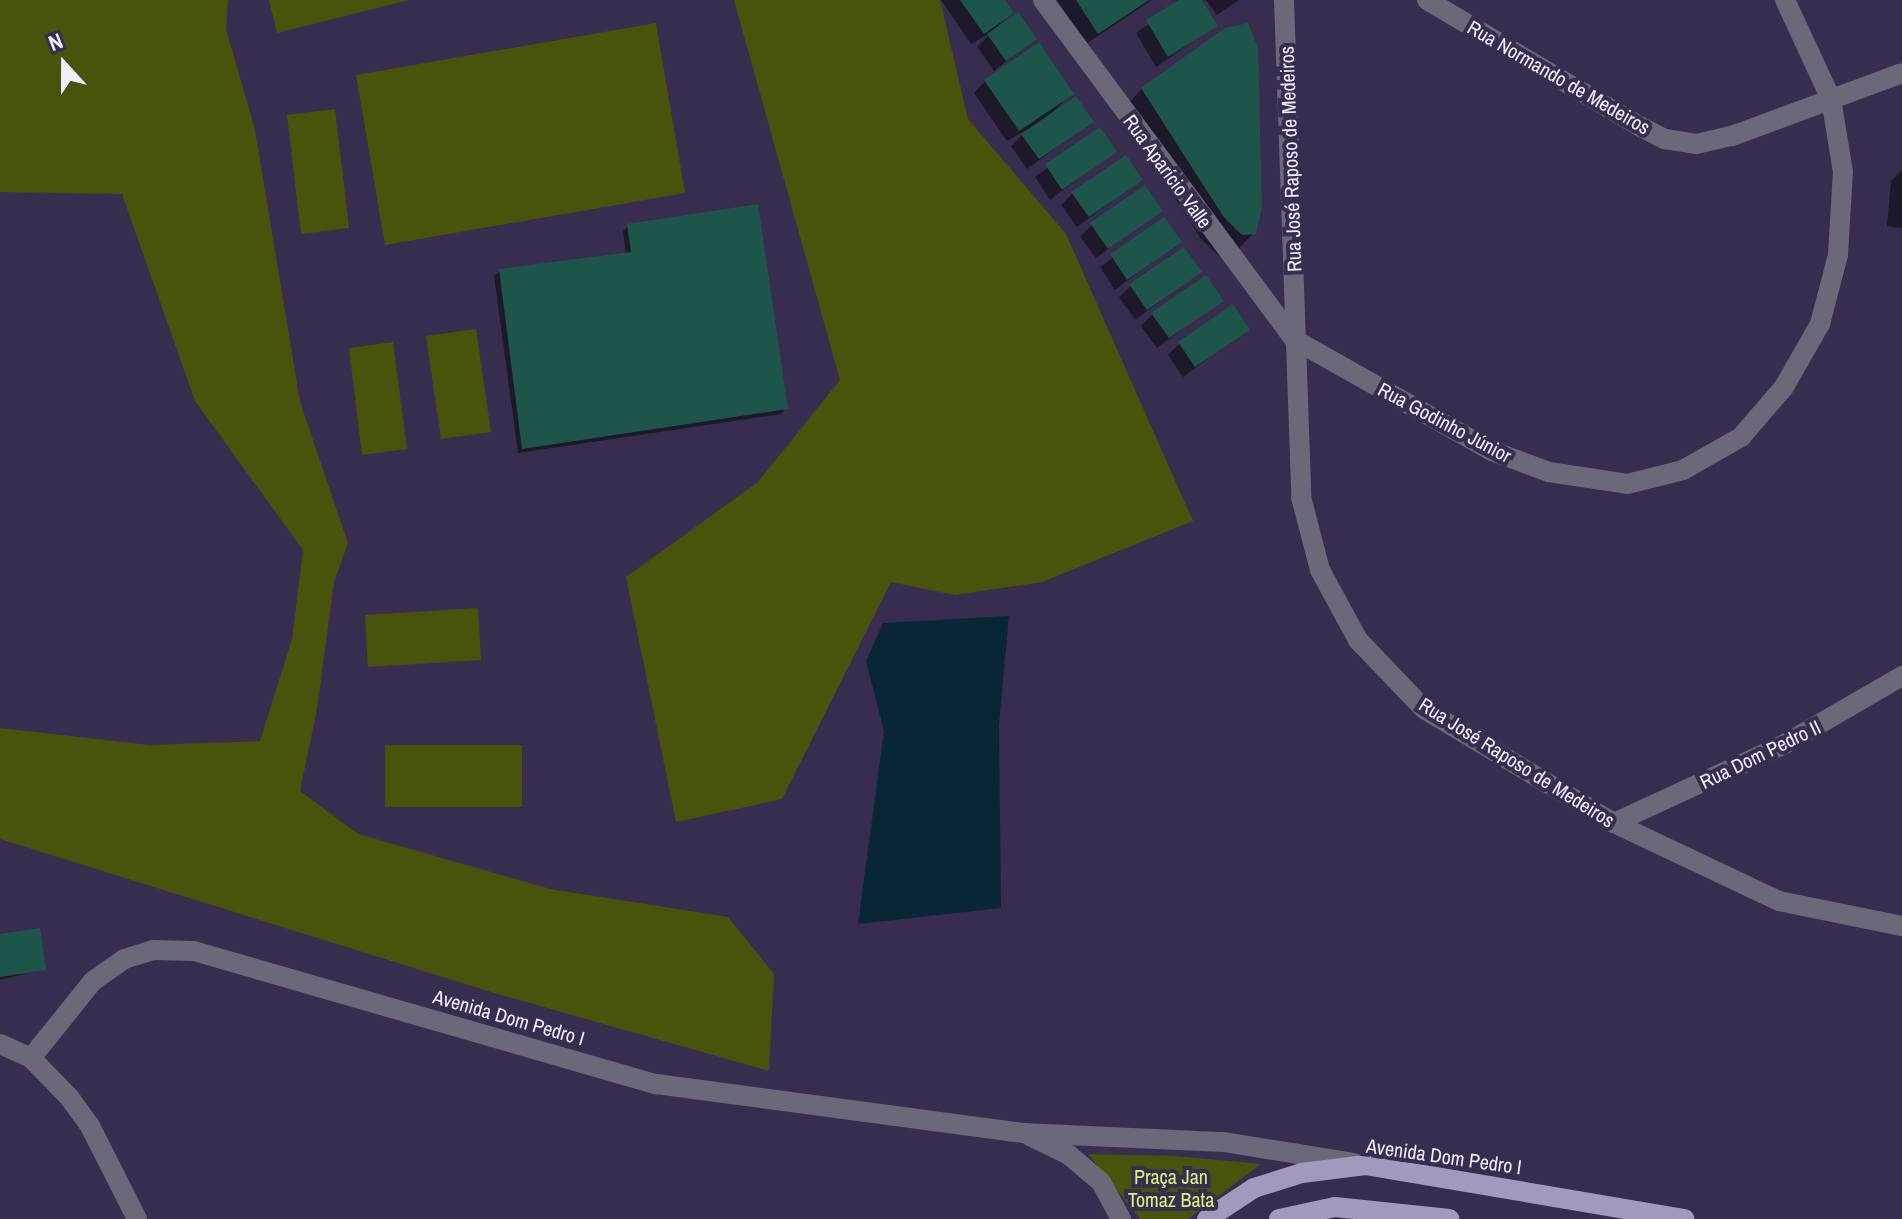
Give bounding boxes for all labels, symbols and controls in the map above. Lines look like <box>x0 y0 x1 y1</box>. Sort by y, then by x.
street label: Rua Normando de Medeiros <box>1463 15 1655 139</box>
north arrow <box>24 24 104 104</box>
text: N <box>44 25 67 58</box>
street label: Rua José Raposo de Medeiros <box>1274 46 1306 272</box>
street label: Rua Aparício Valle <box>1118 109 1218 233</box>
street label: Rua Godinho Júnior <box>1374 377 1516 467</box>
street label: Rua José Raposo de Medeiros <box>1415 692 1619 832</box>
street label: Rua Dom Pedro II <box>1696 714 1824 794</box>
street label: Avenida Dom Pedro I <box>430 984 588 1050</box>
street label: Avenida Dom Pedro I <box>1365 1133 1523 1179</box>
park label: Praça Jan Tomaz Bata <box>1128 1164 1214 1211</box>

